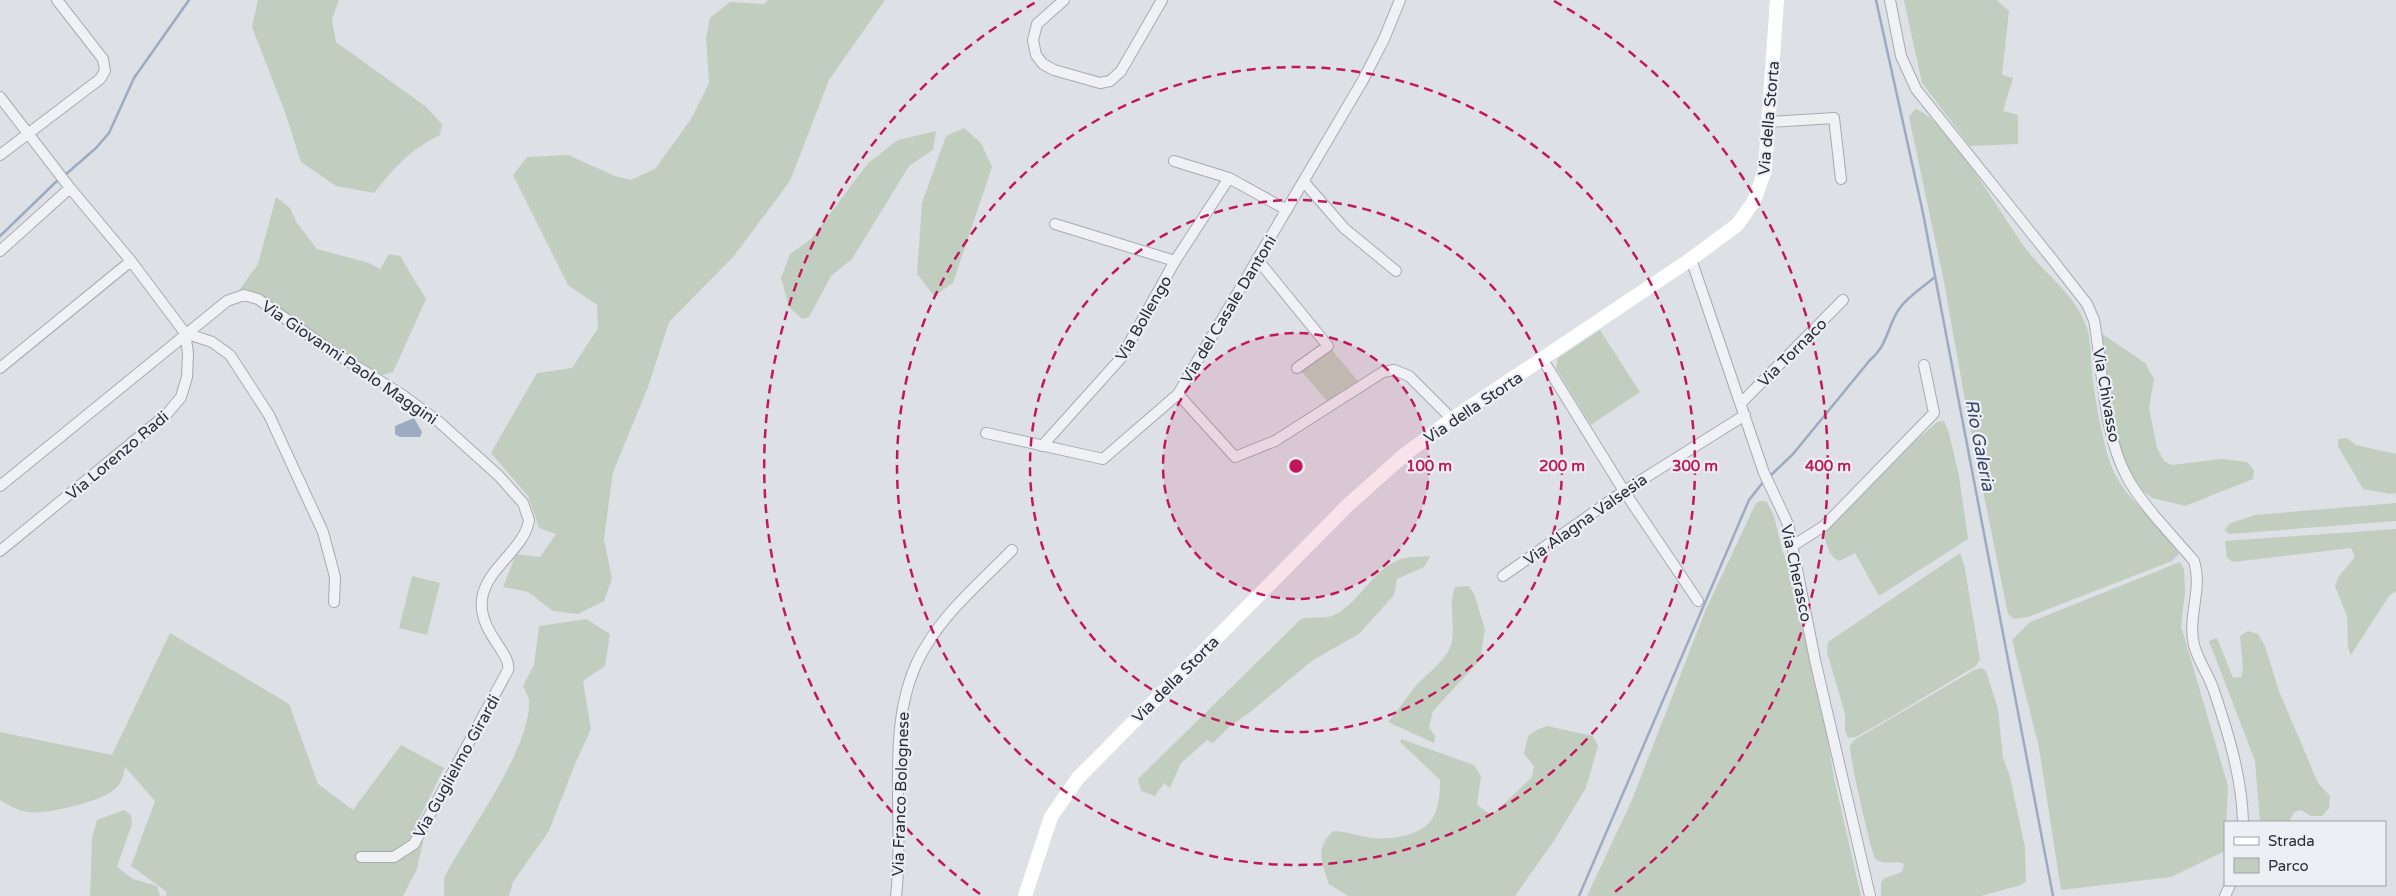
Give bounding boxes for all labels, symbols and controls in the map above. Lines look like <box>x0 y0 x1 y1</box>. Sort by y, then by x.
street label: Via della Storta <box>1754 60 1784 176</box>
street label: Via del Casale Dantoni <box>1177 232 1281 387</box>
street label: Via Bollengo <box>1111 272 1176 365</box>
street label: Via Giovanni Paolo Maggini <box>258 296 441 429</box>
street label: Via Tornaco <box>1754 314 1831 391</box>
street label: Via Chivasso <box>2088 346 2124 444</box>
street label: Via della Storta <box>1420 367 1527 448</box>
water label: Rio Galeria <box>1960 397 2000 494</box>
street label: Via Lorenzo Radi <box>62 407 173 505</box>
centre of rings <box>1287 457 1305 475</box>
text: 100 m <box>1406 457 1452 475</box>
text: 200 m <box>1539 457 1585 475</box>
text: 300 m <box>1672 457 1718 475</box>
text: 400 m <box>1805 457 1851 475</box>
street label: Via Alagna Valsesia <box>1520 470 1651 570</box>
street label: Via Cherasco <box>1776 523 1816 624</box>
street label: Via della Storta <box>1128 632 1223 727</box>
street label: Via Guglielmo Girardi <box>409 691 505 842</box>
street label: Via Franco Bolognese <box>888 711 914 877</box>
legend <box>2224 821 2386 886</box>
text: Strada <box>2268 832 2315 850</box>
text: Parco <box>2268 857 2309 875</box>

